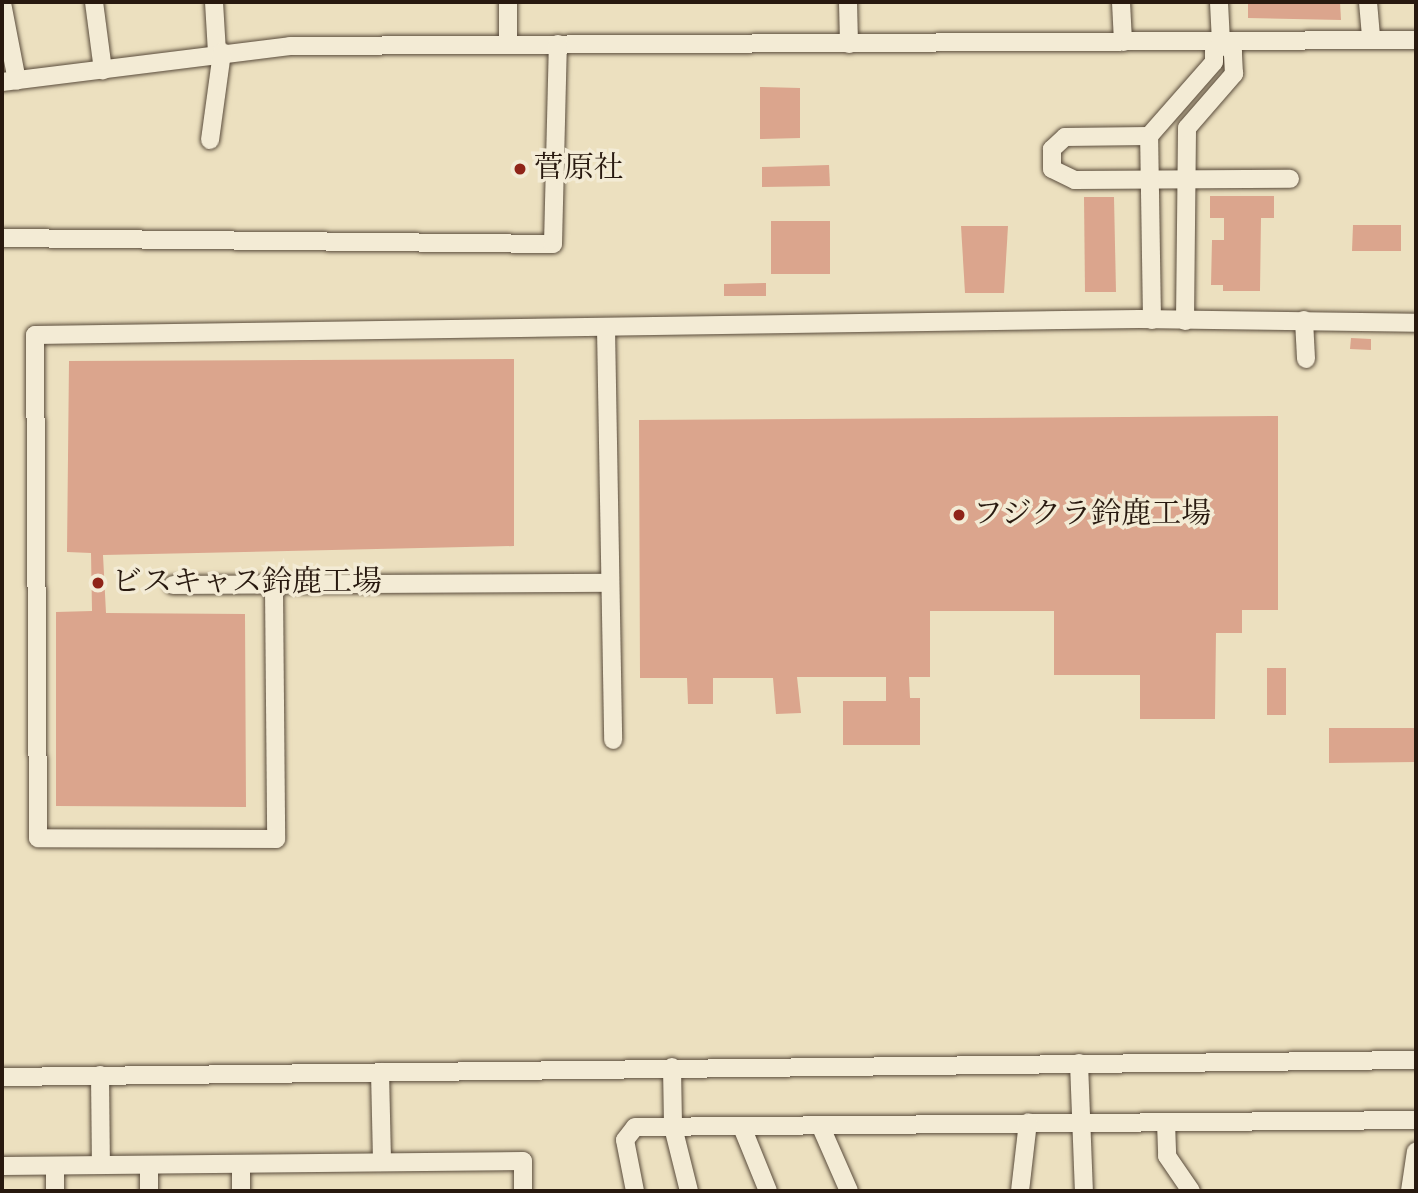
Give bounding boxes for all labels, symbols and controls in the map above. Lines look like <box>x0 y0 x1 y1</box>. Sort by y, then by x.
place label: 菅原社 <box>534 151 624 187</box>
marker: 菅原社 <box>512 161 528 177</box>
place label: フジクラ鈴鹿工場 <box>973 497 1213 533</box>
marker: フジクラ鈴鹿工場 <box>951 507 967 523</box>
place label: ビスキャス鈴鹿工場 <box>112 565 382 601</box>
marker: ビスキャス鈴鹿工場 <box>90 575 106 591</box>

